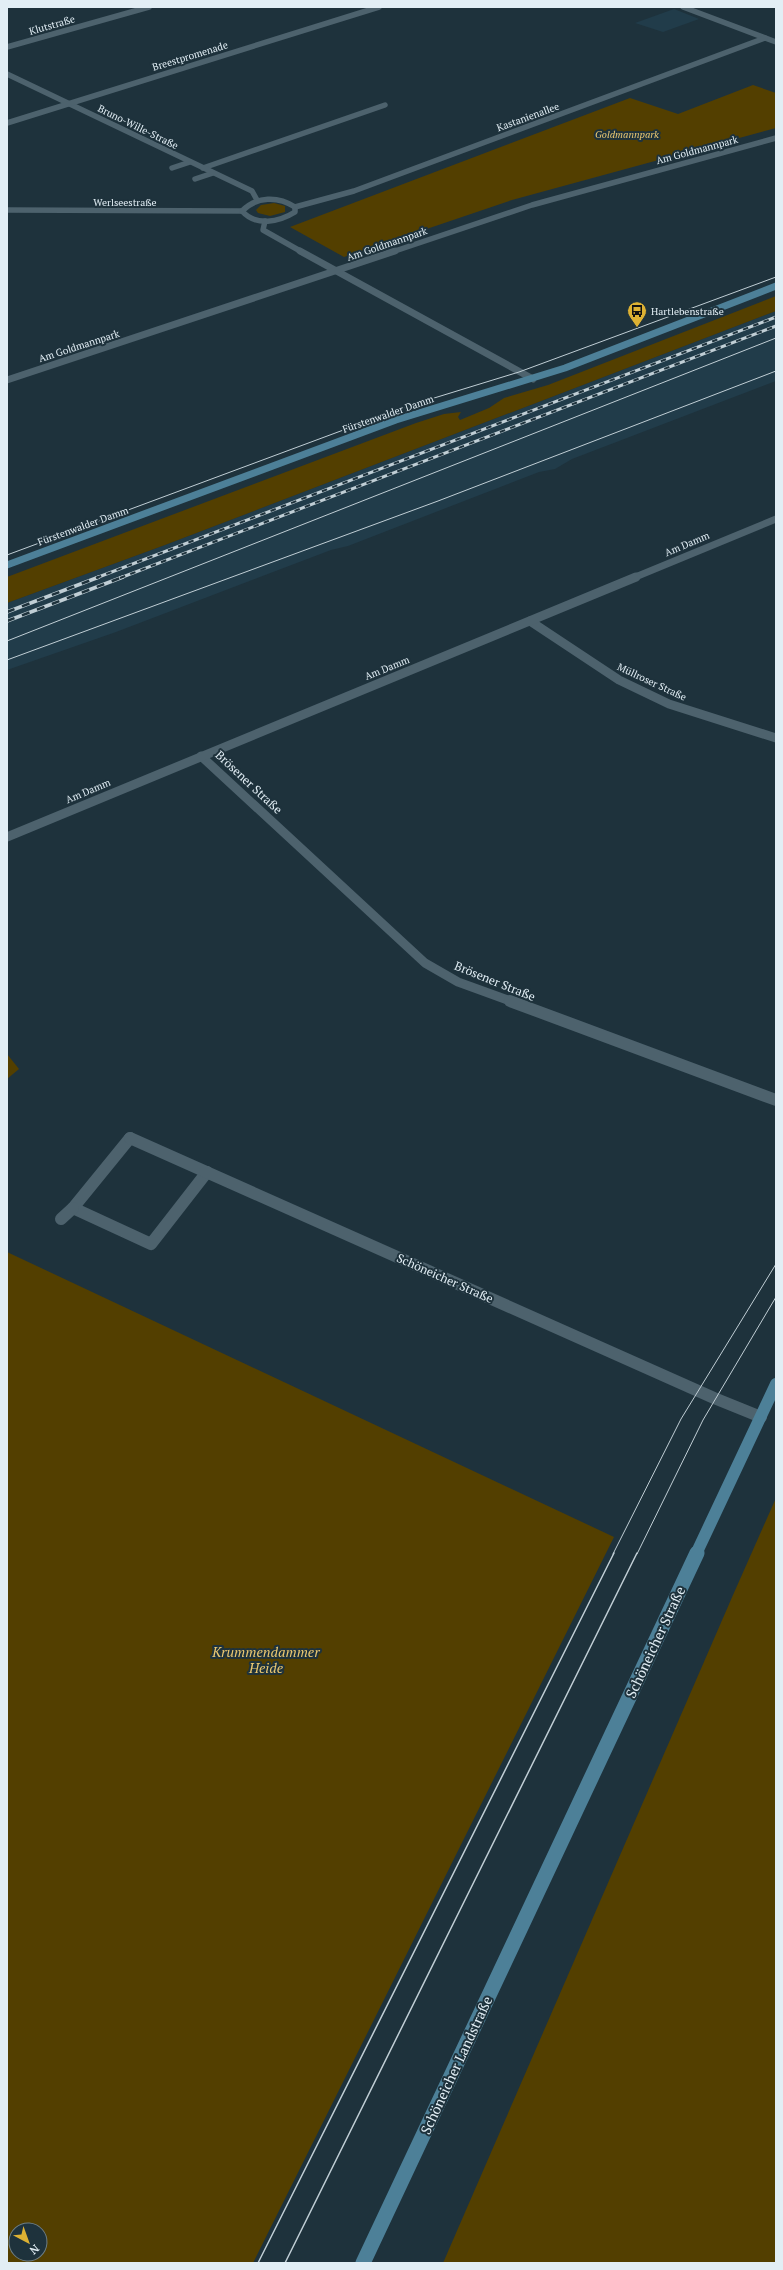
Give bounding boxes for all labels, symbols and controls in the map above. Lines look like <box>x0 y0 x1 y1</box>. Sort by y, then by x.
street label: Klutstraße <box>27 12 77 38</box>
street label: Breestpromenade <box>151 38 229 74</box>
street label: Kastanienallee <box>495 100 561 134</box>
street label: Bruno-Wille-Straße <box>96 102 180 152</box>
park label: Goldmannpark <box>595 128 659 141</box>
street label: Am Goldmannpark <box>655 133 740 167</box>
street label: Werlseestraße <box>93 196 157 209</box>
street label: Am Goldmannpark <box>345 224 430 264</box>
bus stop icon: Hartlebenstraße <box>626 300 648 328</box>
place label: Hartlebenstraße <box>651 305 724 318</box>
street label: Am Goldmannpark <box>37 327 122 365</box>
street label: Fürstenwalder Damm <box>341 392 436 436</box>
street label: Fürstenwalder Damm <box>36 503 130 548</box>
street label: Am Damm <box>663 529 712 559</box>
street label: Am Damm <box>363 653 412 683</box>
street label: Müllroser Straße <box>615 660 689 704</box>
street label: Brösener Straße <box>213 747 285 817</box>
street label: Am Damm <box>64 776 113 806</box>
street label: Brösener Straße <box>452 958 538 1004</box>
street label: Schöneicher Straße <box>394 1250 496 1306</box>
street label: Schöneicher Straße <box>621 1583 689 1701</box>
park label: Krummendammer Heide <box>211 1642 320 1677</box>
street label: Schöneicher Landstraße <box>416 1993 496 2137</box>
north arrow <box>8 2222 48 2262</box>
text: N <box>26 2242 42 2258</box>

